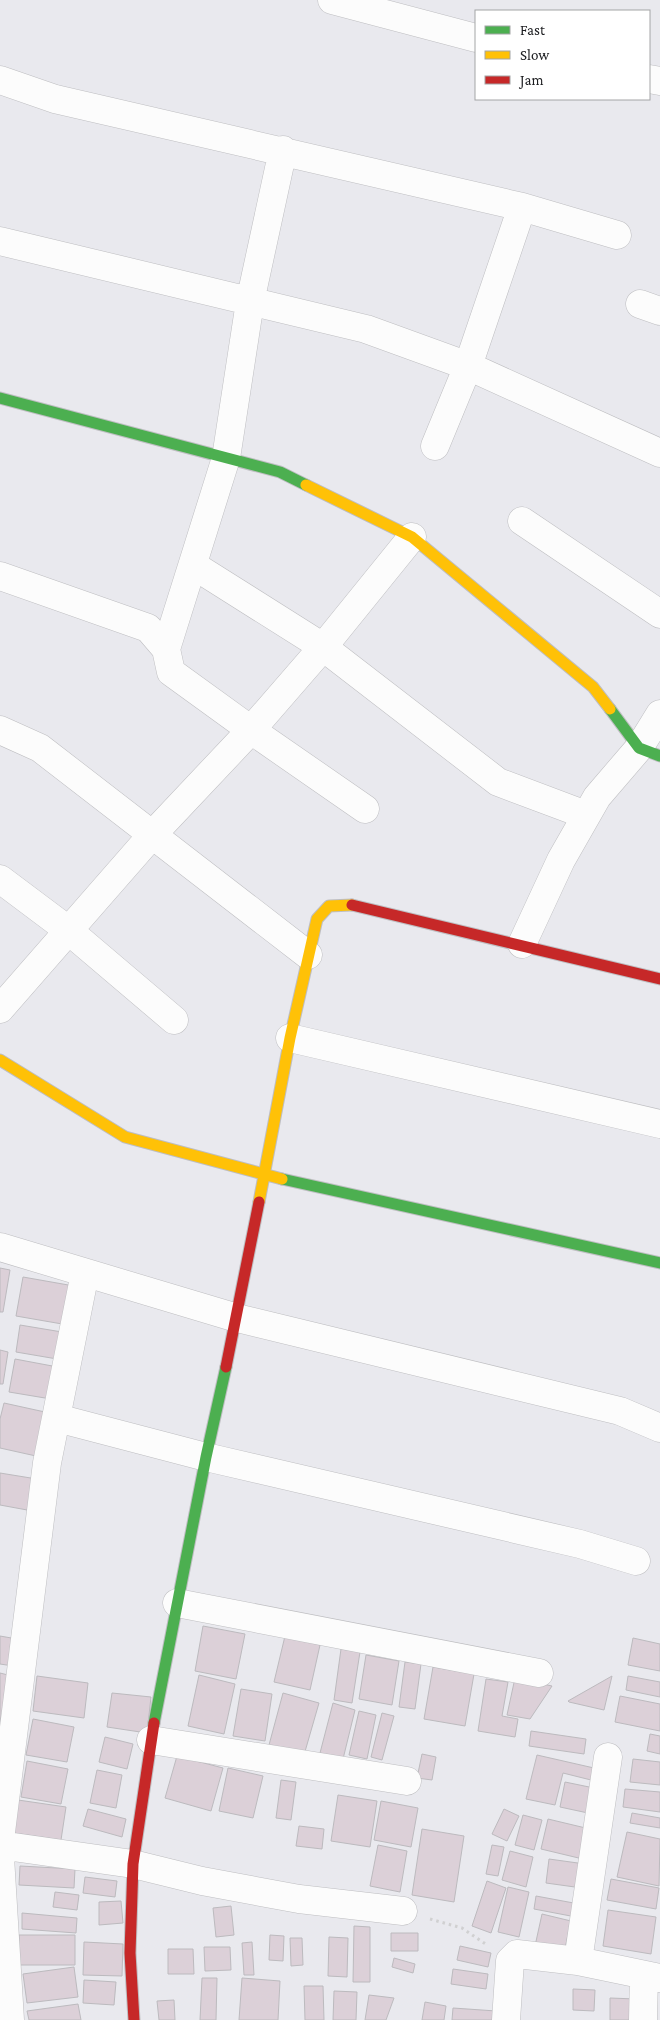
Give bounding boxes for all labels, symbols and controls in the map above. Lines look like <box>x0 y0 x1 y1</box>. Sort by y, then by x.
legend <box>475 10 650 100</box>
text: Fast <box>520 22 546 38</box>
text: Slow <box>520 47 550 63</box>
text: Jam <box>518 72 543 89</box>

